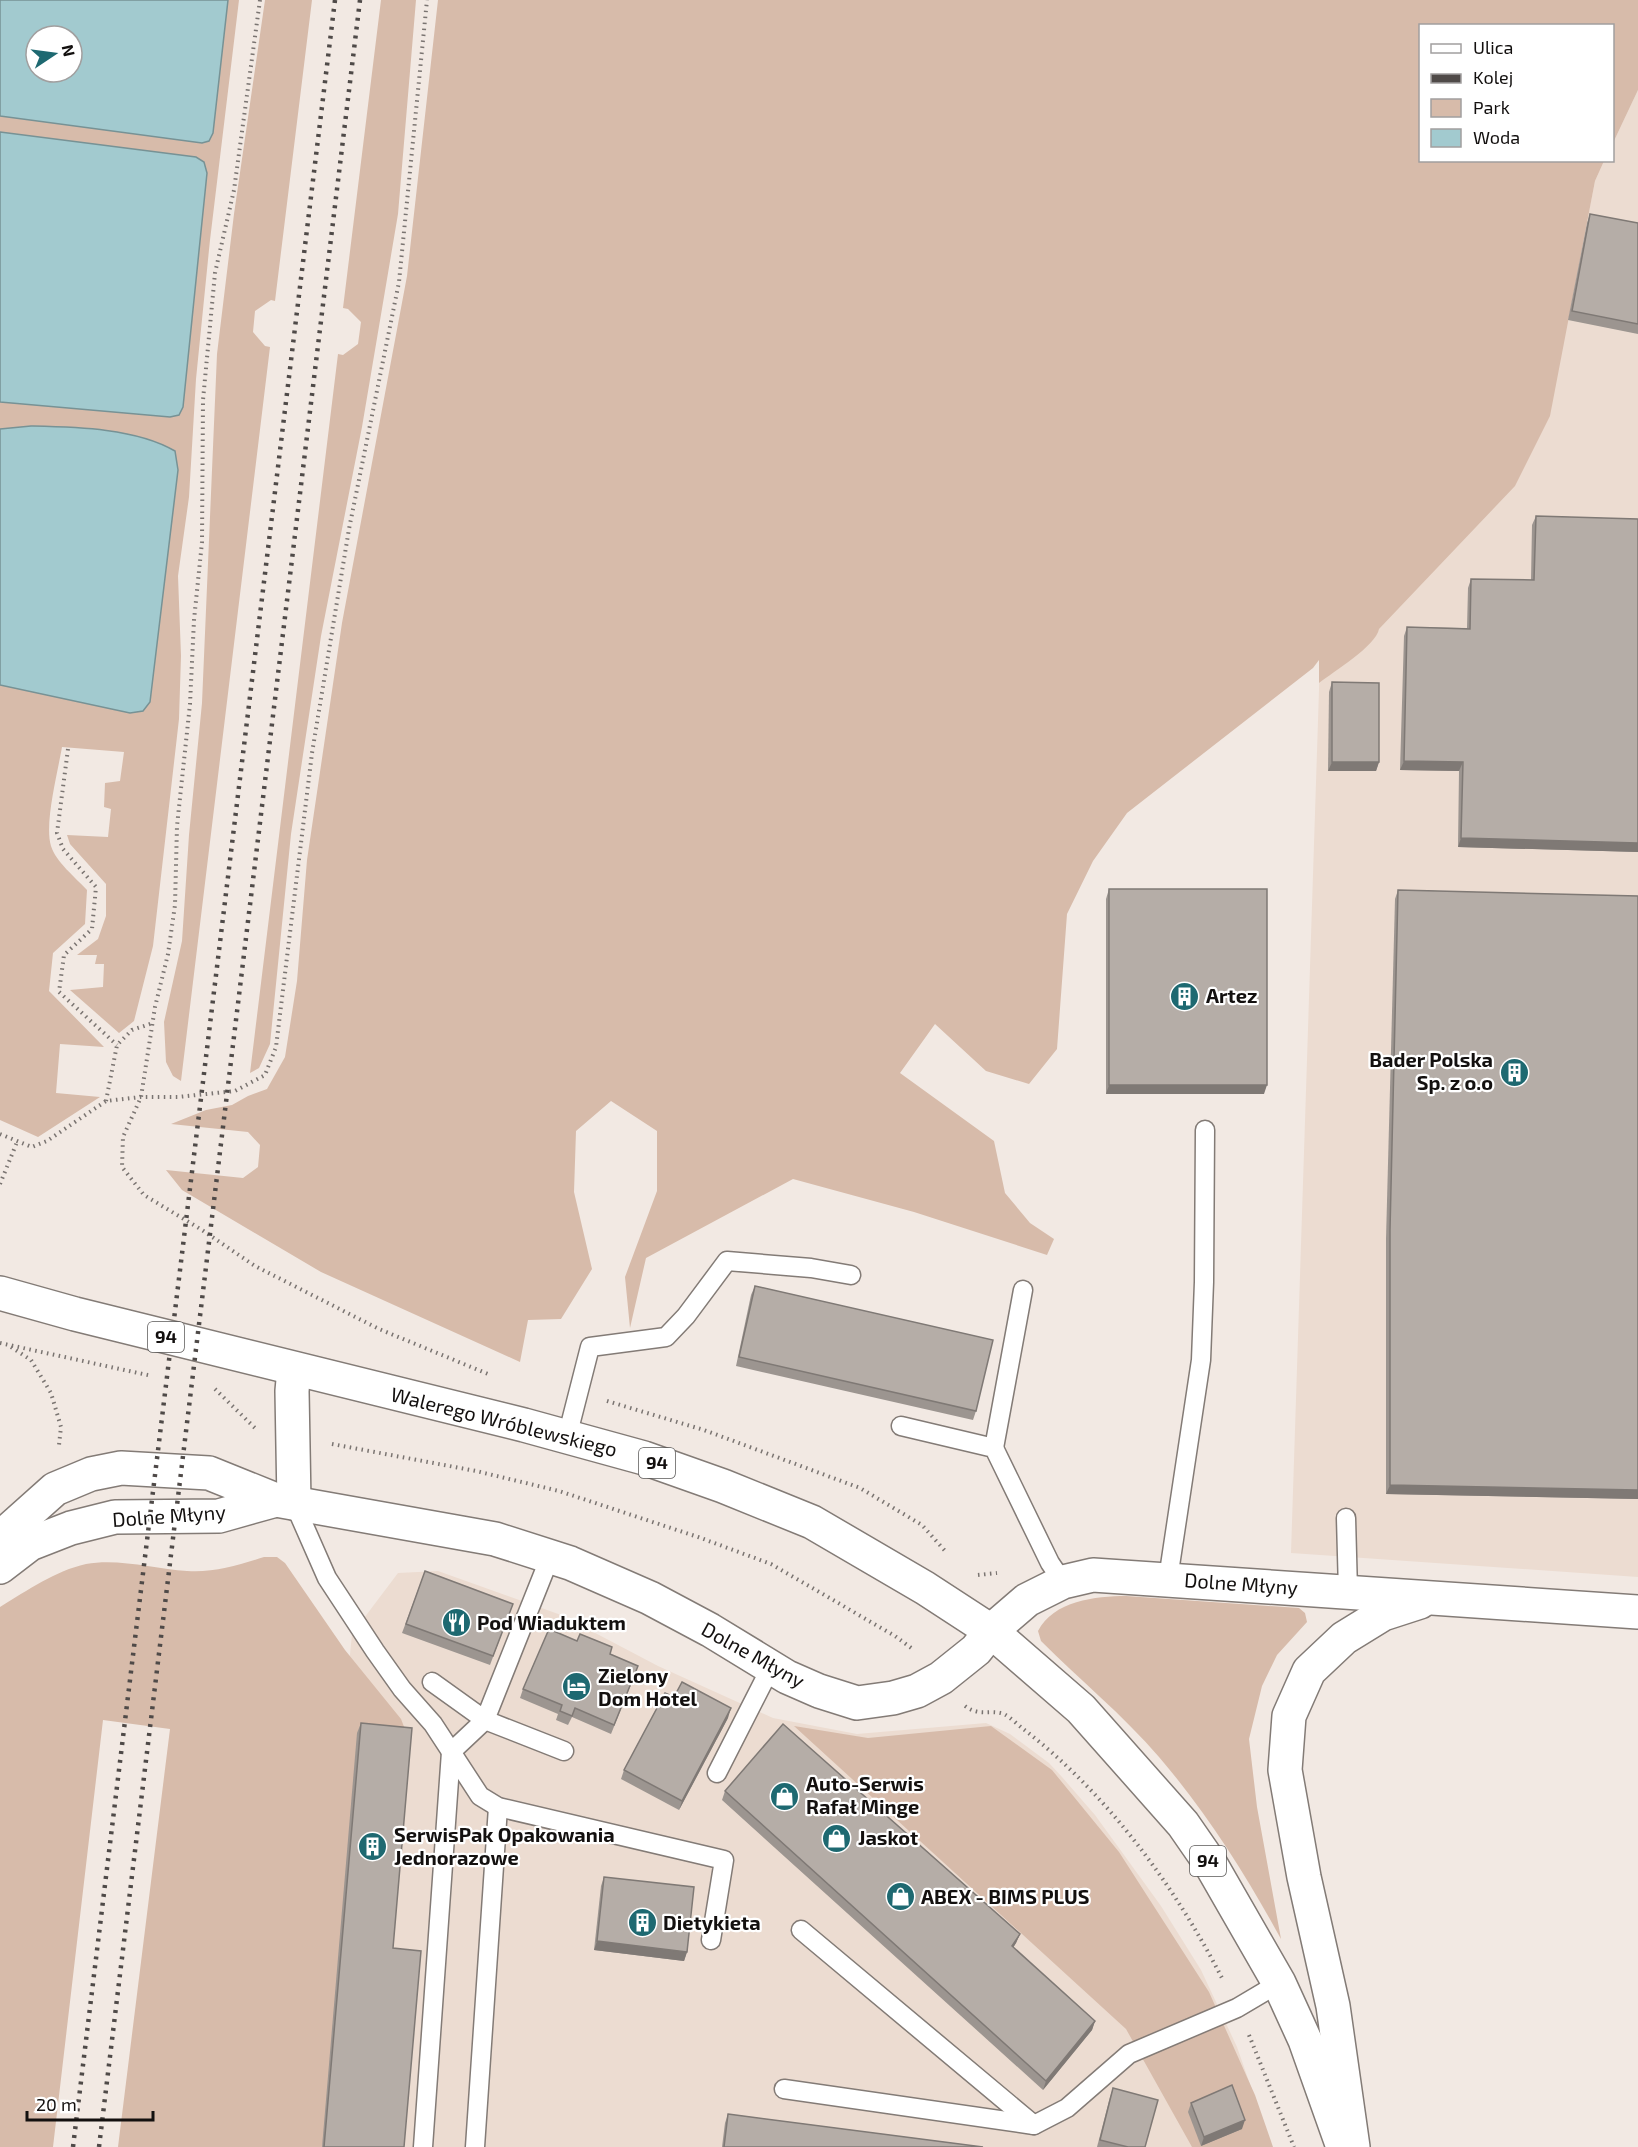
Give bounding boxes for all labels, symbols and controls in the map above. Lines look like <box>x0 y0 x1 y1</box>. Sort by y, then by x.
north arrow <box>24 24 84 84</box>
legend <box>1419 24 1614 162</box>
text: Ulica <box>1473 36 1513 58</box>
text: N <box>59 43 80 58</box>
text: Kolej <box>1473 66 1513 88</box>
text: Park <box>1473 96 1510 118</box>
text: Woda <box>1473 126 1520 148</box>
building icon: Artez <box>1169 980 1201 1012</box>
place label: Artez <box>1206 983 1258 1007</box>
place label: Bader Polska Sp. z o.o <box>1369 1047 1493 1094</box>
building icon: Bader Polska Sp. z o.o <box>1498 1056 1530 1088</box>
road number: 94 <box>148 1322 184 1352</box>
street label: Walerego Wróblewskiego <box>389 1381 620 1461</box>
road number: 94 <box>639 1448 675 1478</box>
street label: Dolne Młyny <box>111 1499 227 1531</box>
street label: Dolne Młyny <box>1183 1567 1299 1599</box>
restaurant icon: Pod Wiaduktem <box>440 1607 472 1639</box>
place label: Pod Wiaduktem <box>477 1610 626 1634</box>
street label: Dolne Młyny <box>698 1616 809 1692</box>
place label: Zielony Dom Hotel <box>598 1663 697 1710</box>
hotel icon: Zielony Dom Hotel <box>561 1671 593 1703</box>
place label: Auto-Serwis Rafał Minge <box>806 1771 924 1818</box>
shop icon: Auto-Serwis Rafał Minge <box>769 1780 801 1812</box>
place label: SerwisPak Opakowania Jednorazowe <box>394 1822 615 1869</box>
shop icon: Jaskot <box>821 1822 853 1854</box>
place label: Jaskot <box>858 1825 918 1849</box>
building icon: SerwisPak Opakowania Jednorazowe <box>357 1831 389 1863</box>
road number: 94 <box>1190 1846 1226 1876</box>
shop icon: ABEX - BIMS PLUS <box>884 1881 916 1913</box>
place label: ABEX - BIMS PLUS <box>921 1884 1089 1908</box>
building icon: Dietykieta <box>626 1907 658 1939</box>
place label: Dietykieta <box>663 1910 761 1935</box>
scale bar <box>27 2084 153 2122</box>
text: 20 m <box>36 2093 77 2115</box>

